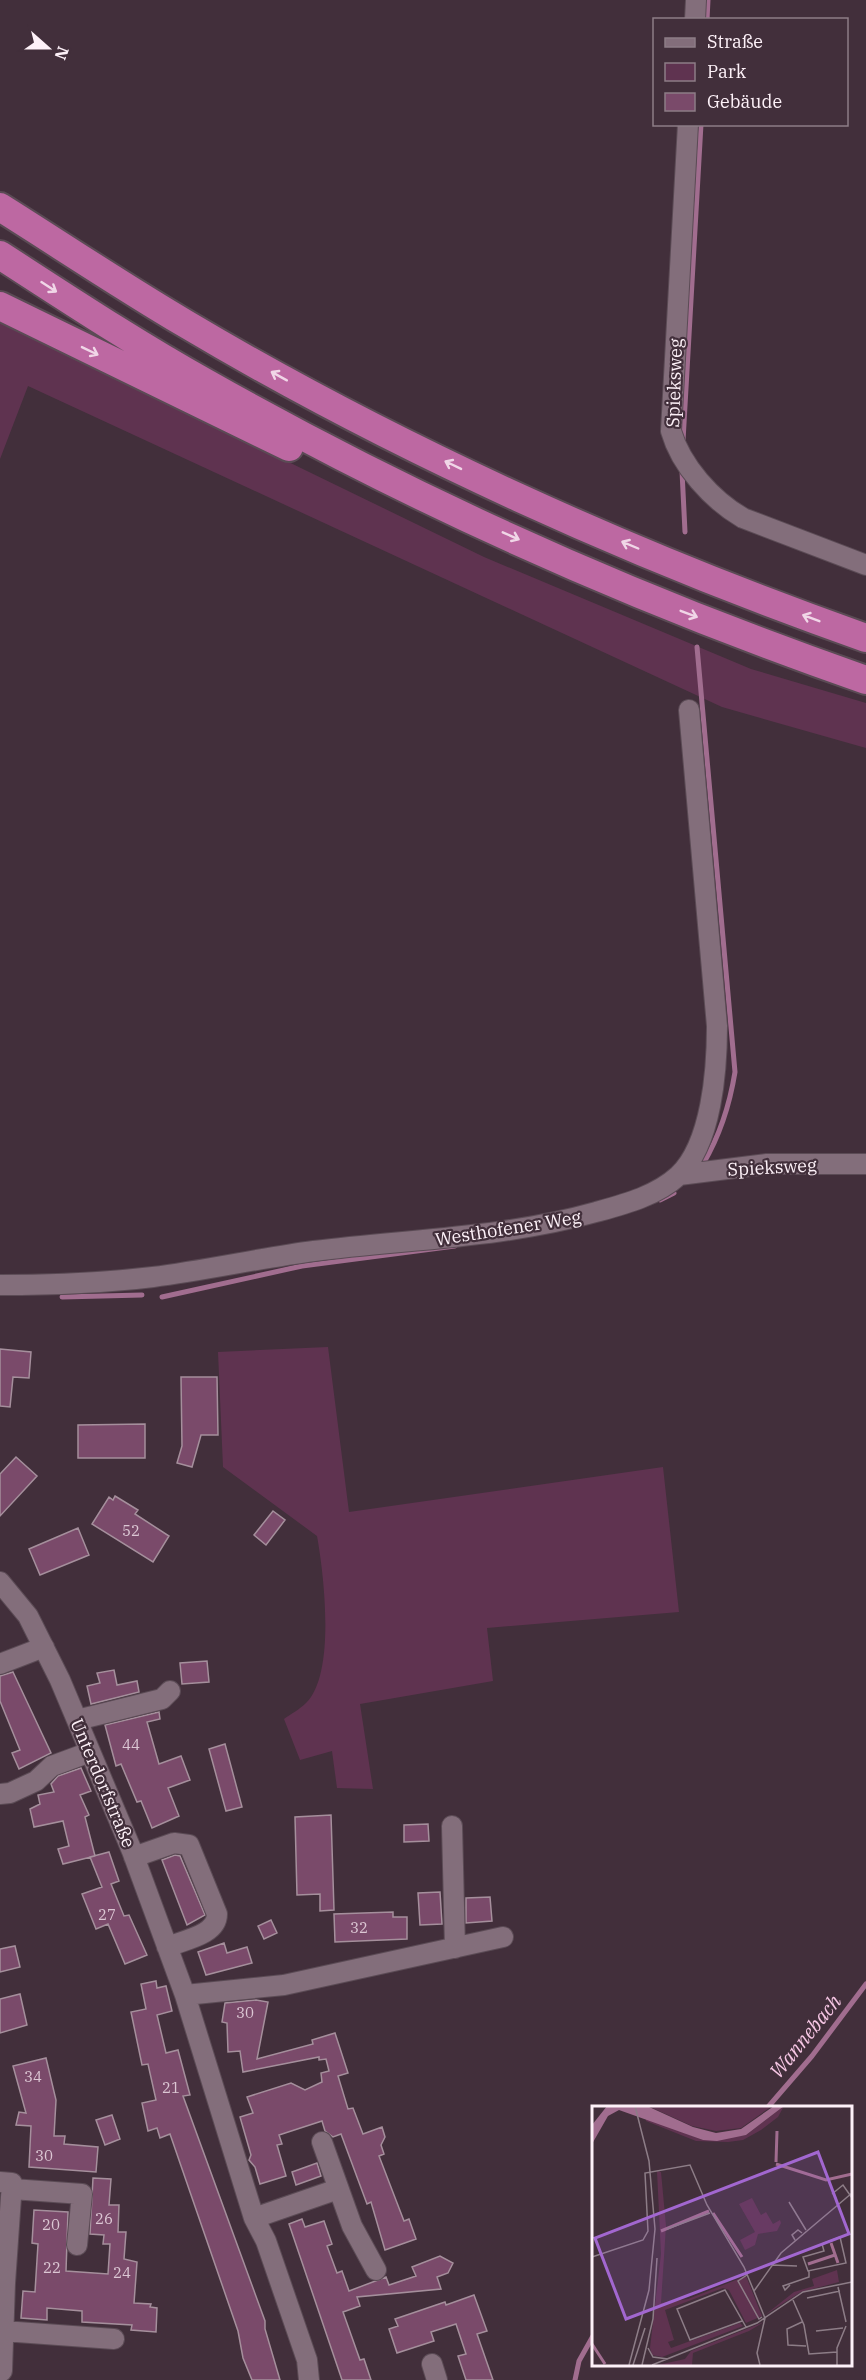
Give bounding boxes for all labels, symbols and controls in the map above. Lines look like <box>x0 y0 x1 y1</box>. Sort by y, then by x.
north arrow <box>18 18 78 78</box>
legend <box>653 18 848 126</box>
text: Straße <box>707 30 763 53</box>
text: N <box>50 44 74 63</box>
text: Park <box>707 60 747 83</box>
text: Gebäude <box>707 90 782 113</box>
one-way arrow <box>40 281 57 293</box>
street label: Spieksweg <box>661 338 687 428</box>
one-way arrow <box>80 346 98 358</box>
one-way arrow <box>271 370 288 382</box>
one-way arrow <box>444 458 462 470</box>
one-way arrow <box>501 531 519 543</box>
one-way arrow <box>622 539 640 550</box>
one-way arrow <box>679 609 698 620</box>
one-way arrow <box>802 612 821 623</box>
street label: Spieksweg <box>727 1153 817 1181</box>
street label: Westhofener Weg <box>433 1205 583 1251</box>
house number: 52 <box>122 1521 140 1540</box>
street label: Unterdorfstraße <box>65 1715 141 1851</box>
house number: 44 <box>122 1735 140 1754</box>
house number: 27 <box>98 1905 116 1924</box>
house number: 32 <box>350 1918 368 1937</box>
water label: Wannebach <box>763 1988 847 2084</box>
house number: 30 <box>236 2003 254 2022</box>
house number: 34 <box>24 2067 42 2086</box>
house number: 21 <box>162 2078 180 2097</box>
inset map <box>592 2106 851 2365</box>
house number: 30 <box>35 2146 53 2165</box>
house number: 26 <box>95 2209 113 2228</box>
house number: 20 <box>42 2215 60 2234</box>
house number: 22 <box>43 2258 61 2277</box>
house number: 24 <box>113 2263 131 2282</box>

